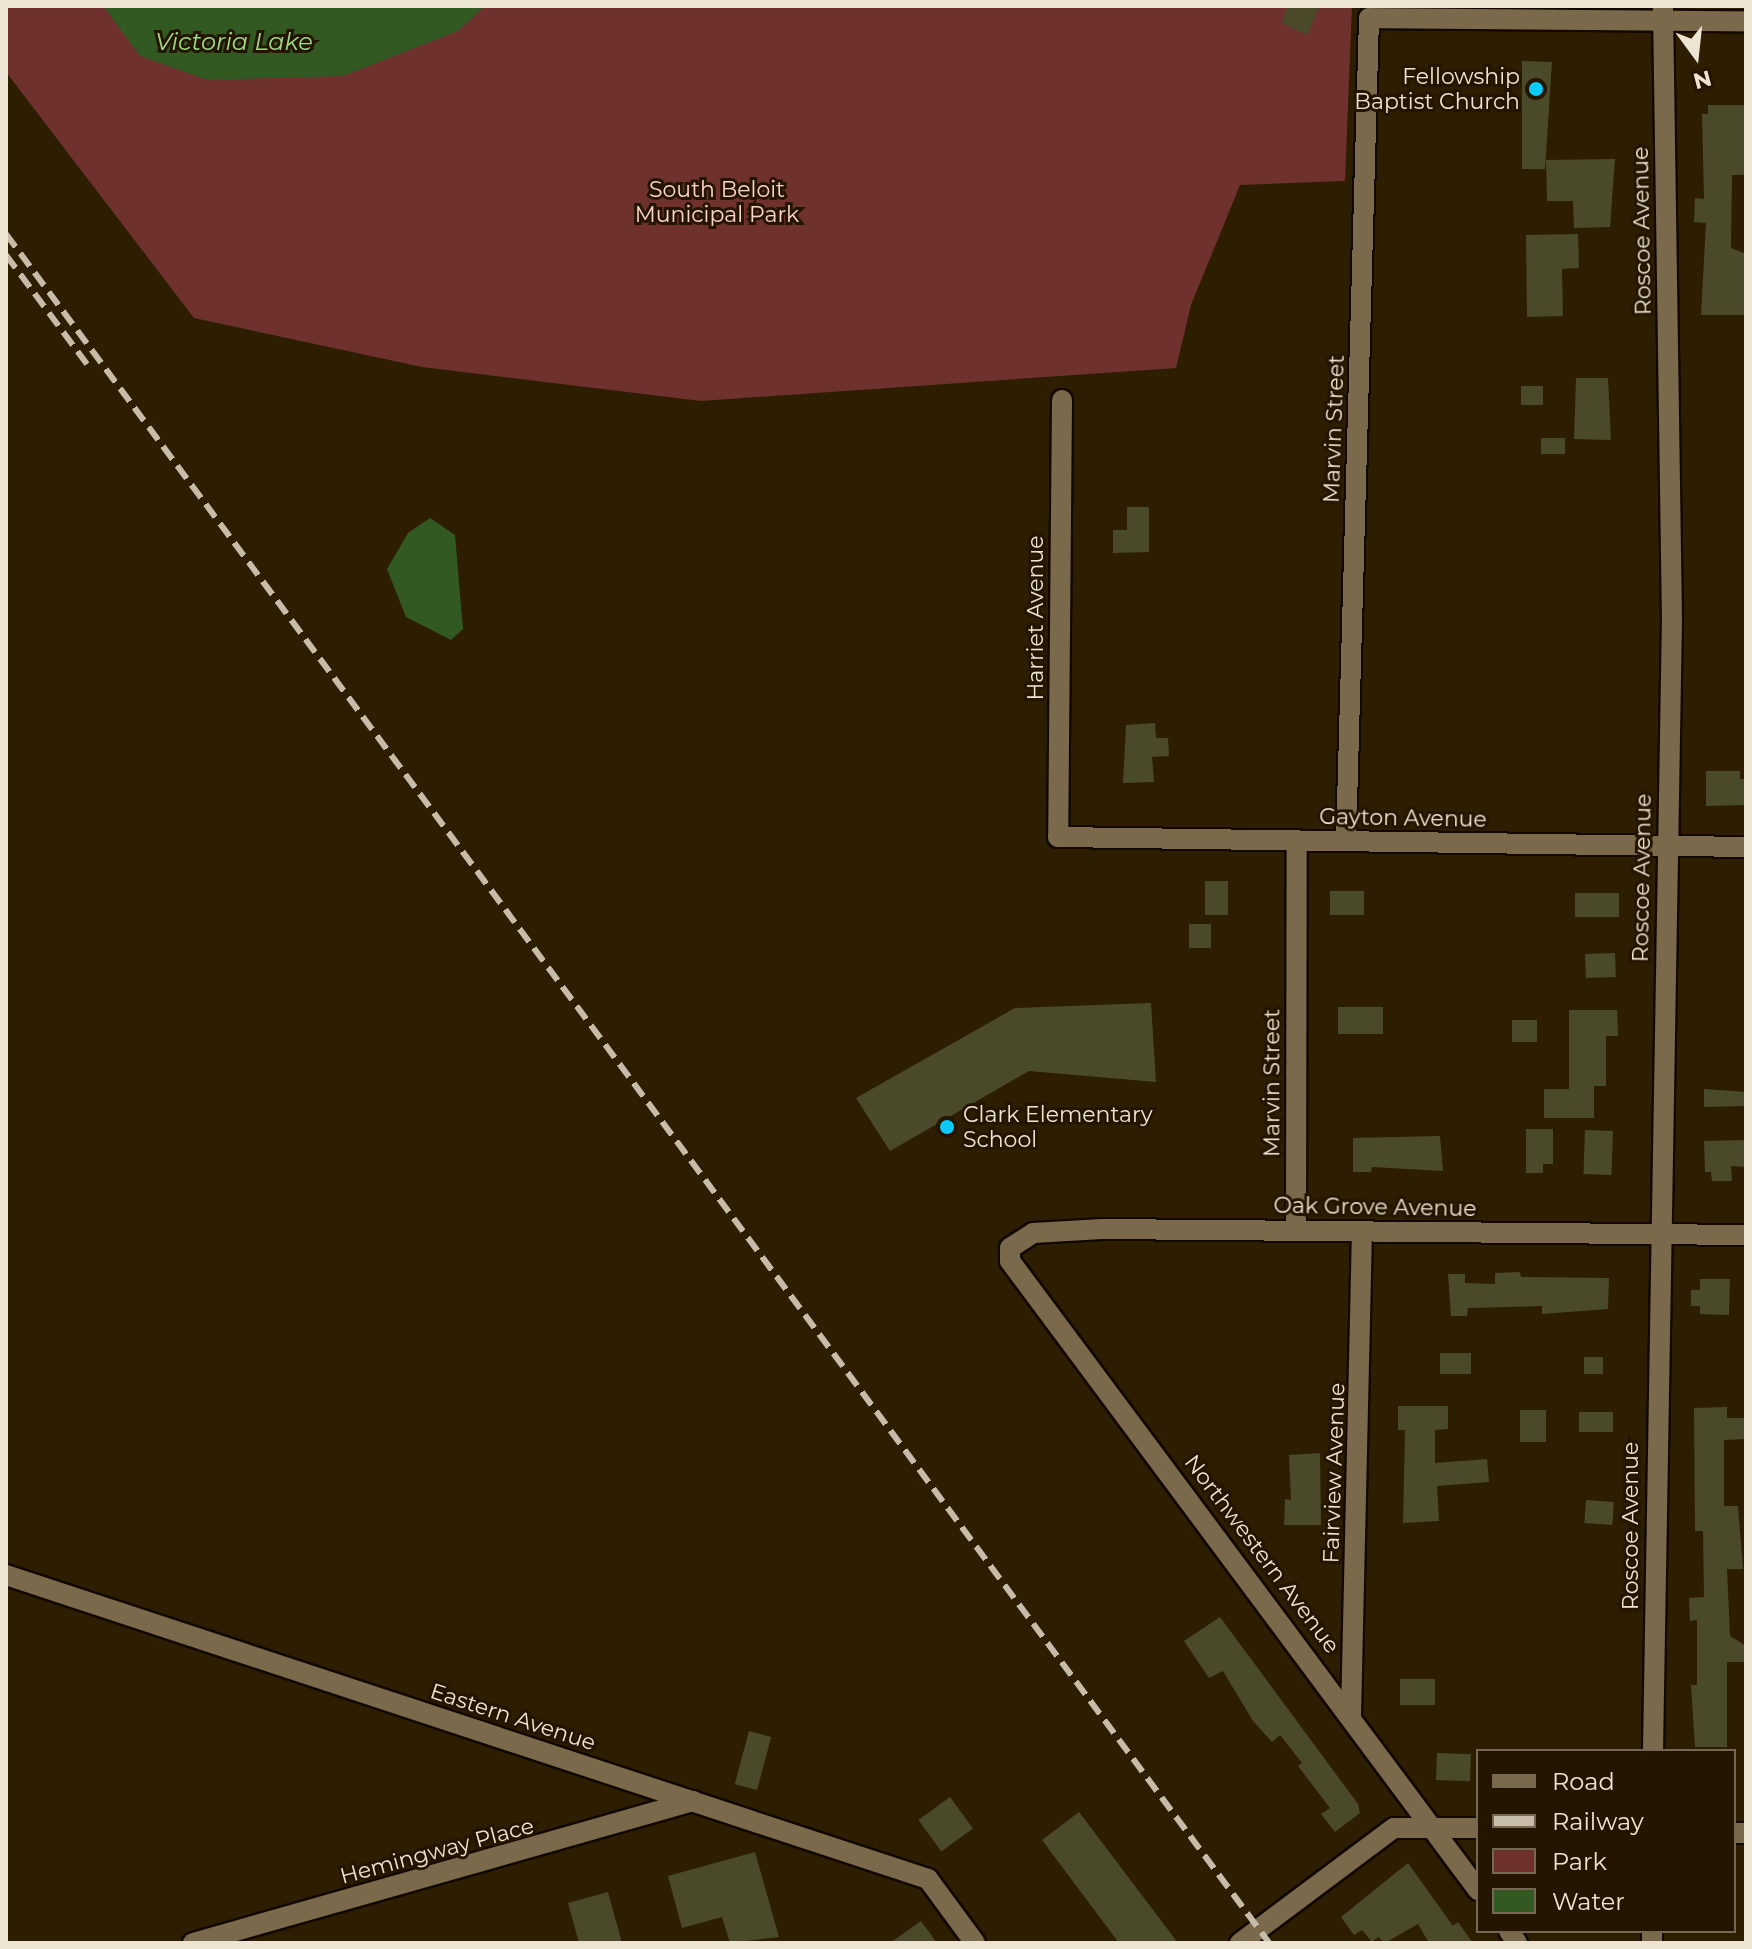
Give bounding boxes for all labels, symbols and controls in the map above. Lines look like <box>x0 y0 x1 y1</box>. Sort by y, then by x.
north arrow <box>1656 16 1736 96</box>
water label: Victoria Lake <box>155 28 313 56</box>
place label: Fellowship Baptist Church <box>1354 63 1520 114</box>
text: N <box>1690 64 1714 95</box>
marker: Fellowship Baptist Church <box>1527 80 1545 98</box>
street label: Roscoe Avenue <box>1627 147 1657 315</box>
park label: South Beloit Municipal Park <box>635 176 799 228</box>
street label: Marvin Street <box>1318 355 1350 503</box>
street label: Harriet Avenue <box>1023 535 1049 701</box>
street label: Roscoe Avenue <box>1627 794 1657 962</box>
street label: Gayton Avenue <box>1319 803 1487 833</box>
street label: Marvin Street <box>1259 1009 1285 1157</box>
place label: Clark Elementary School <box>963 1101 1153 1152</box>
marker: Clark Elementary School <box>938 1118 956 1136</box>
street label: Oak Grove Avenue <box>1273 1192 1477 1222</box>
street label: Fairview Avenue <box>1318 1382 1350 1564</box>
street label: Roscoe Avenue <box>1618 1442 1644 1610</box>
street label: Northwestern Avenue <box>1179 1450 1345 1658</box>
street label: Eastern Avenue <box>427 1678 599 1756</box>
legend <box>1476 1749 1736 1933</box>
text: Road <box>1552 1767 1615 1796</box>
text: Railway <box>1552 1807 1644 1836</box>
street label: Hemingway Place <box>337 1812 537 1890</box>
text: Park <box>1552 1847 1607 1876</box>
text: Water <box>1552 1887 1625 1916</box>

